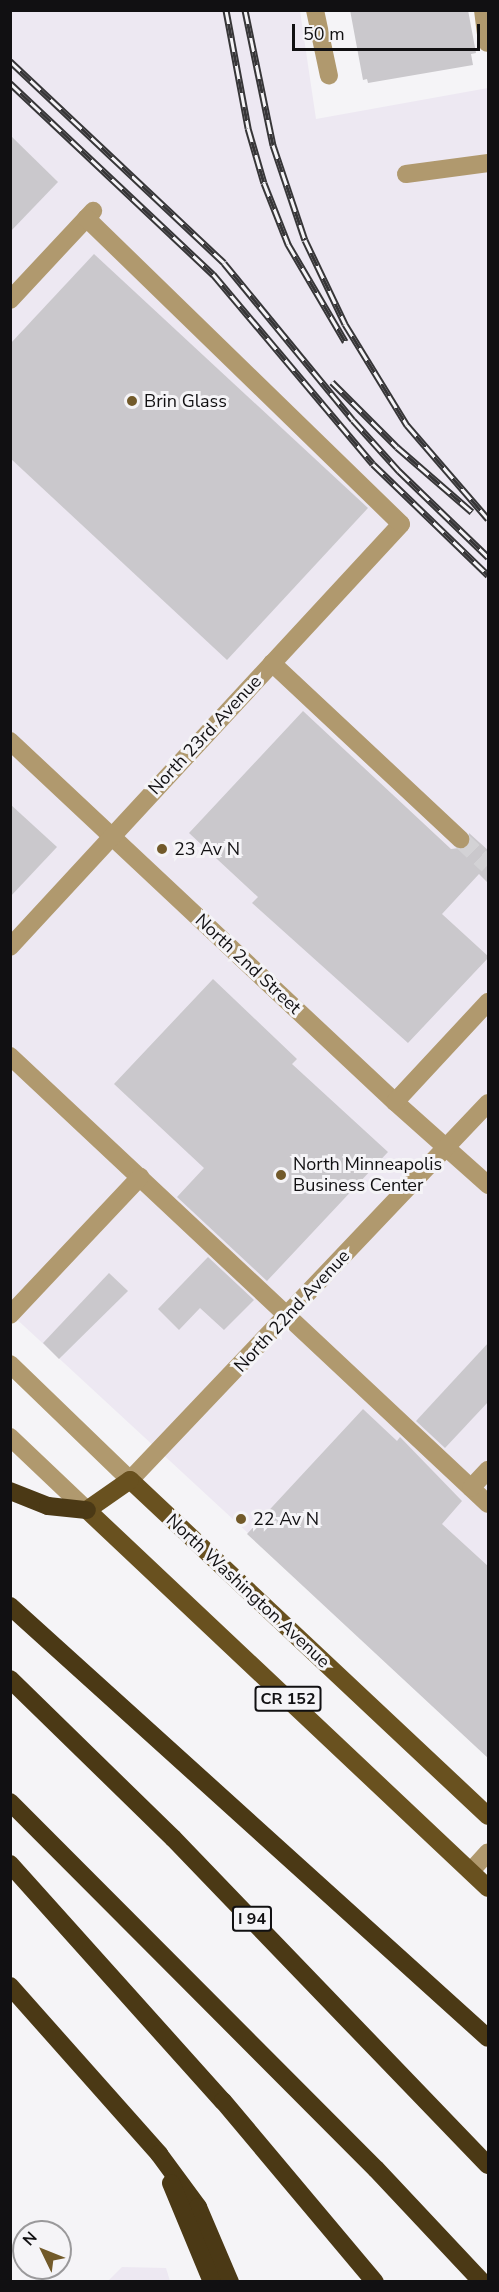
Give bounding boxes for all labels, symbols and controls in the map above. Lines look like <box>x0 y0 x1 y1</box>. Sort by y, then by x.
scale bar <box>295 12 482 50</box>
text: 50 m <box>303 22 345 46</box>
place label: Brin Glass <box>144 390 227 412</box>
marker: Brin Glass <box>125 394 139 408</box>
street label: North 23rd Avenue <box>144 671 266 799</box>
place label: 23 Av N <box>174 838 240 860</box>
marker: 23 Av N <box>155 842 169 856</box>
street label: North 2nd Street <box>191 910 305 1018</box>
place label: North Minneapolis Business Center <box>293 1154 442 1196</box>
marker: North Minneapolis Business Center <box>274 1168 288 1182</box>
street label: North 22nd Avenue <box>230 1245 354 1377</box>
place label: 22 Av N <box>253 1508 319 1530</box>
street label: North Washington Avenue <box>162 1509 334 1673</box>
marker: 22 Av N <box>234 1512 248 1526</box>
road number: CR 152 <box>254 1686 322 1712</box>
road number: I 94 <box>231 1906 273 1932</box>
north arrow <box>12 2220 72 2280</box>
text: N <box>18 2227 42 2251</box>

